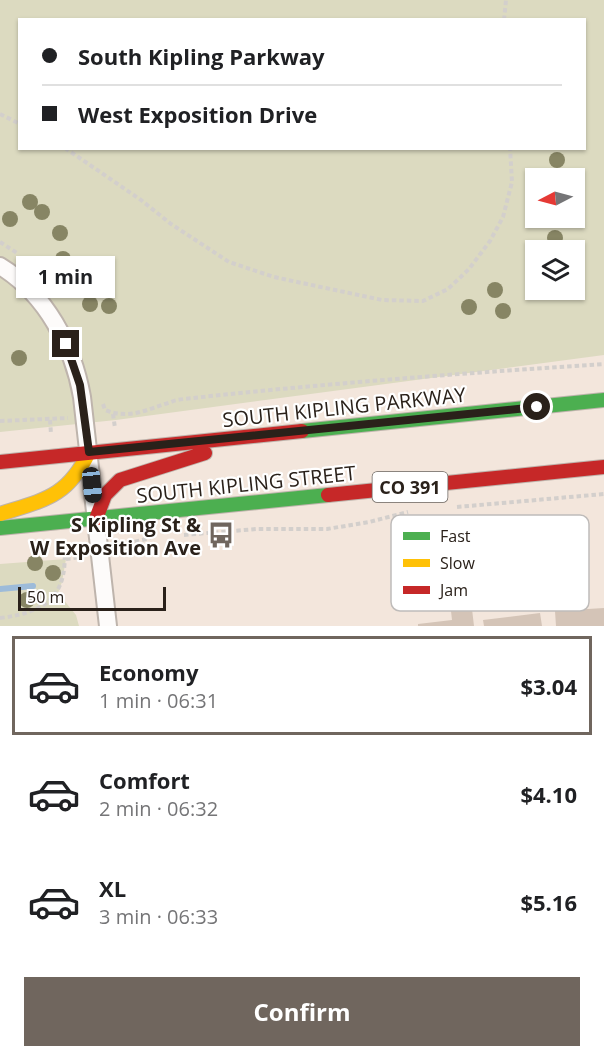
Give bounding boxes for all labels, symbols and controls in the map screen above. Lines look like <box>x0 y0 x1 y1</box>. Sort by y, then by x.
text: South Kipling Parkway <box>78 41 325 71</box>
text: West Exposition Drive <box>78 99 317 129</box>
north arrow <box>525 168 585 228</box>
map controls <box>525 168 585 300</box>
button: layers <box>525 240 585 300</box>
callout: 1 min <box>16 257 116 299</box>
text: 1 min <box>38 263 93 290</box>
route end <box>52 330 79 357</box>
street label: SOUTH KIPLING PARKWAY <box>221 381 468 433</box>
route start <box>523 393 550 420</box>
street label: SOUTH KIPLING STREET <box>135 459 357 509</box>
car <box>81 466 103 504</box>
road number: CO 391 <box>372 472 448 502</box>
place label: S Kipling St & W Exposition Ave <box>30 511 201 561</box>
legend <box>391 515 589 611</box>
bus stop icon: S Kipling St & W Exposition Ave <box>206 520 236 550</box>
text: Fast <box>440 525 471 547</box>
text: Slow <box>440 552 475 574</box>
text: Jam <box>438 579 468 601</box>
scale bar <box>18 584 166 612</box>
text: 50 m <box>27 586 64 608</box>
text: Economy <box>99 657 198 687</box>
icon: car <box>27 659 81 713</box>
text: $3.04 <box>520 671 577 701</box>
text: 1 min · 06:31 <box>99 687 218 714</box>
text: Comfort <box>99 765 190 795</box>
icon: car <box>27 767 81 821</box>
text: $4.10 <box>520 779 577 809</box>
text: 2 min · 06:32 <box>99 795 218 822</box>
text: XL <box>99 873 126 903</box>
icon: car <box>27 875 81 929</box>
text: $5.16 <box>520 887 577 917</box>
text: 3 min · 06:33 <box>99 903 218 930</box>
button: Confirm <box>24 977 580 1046</box>

